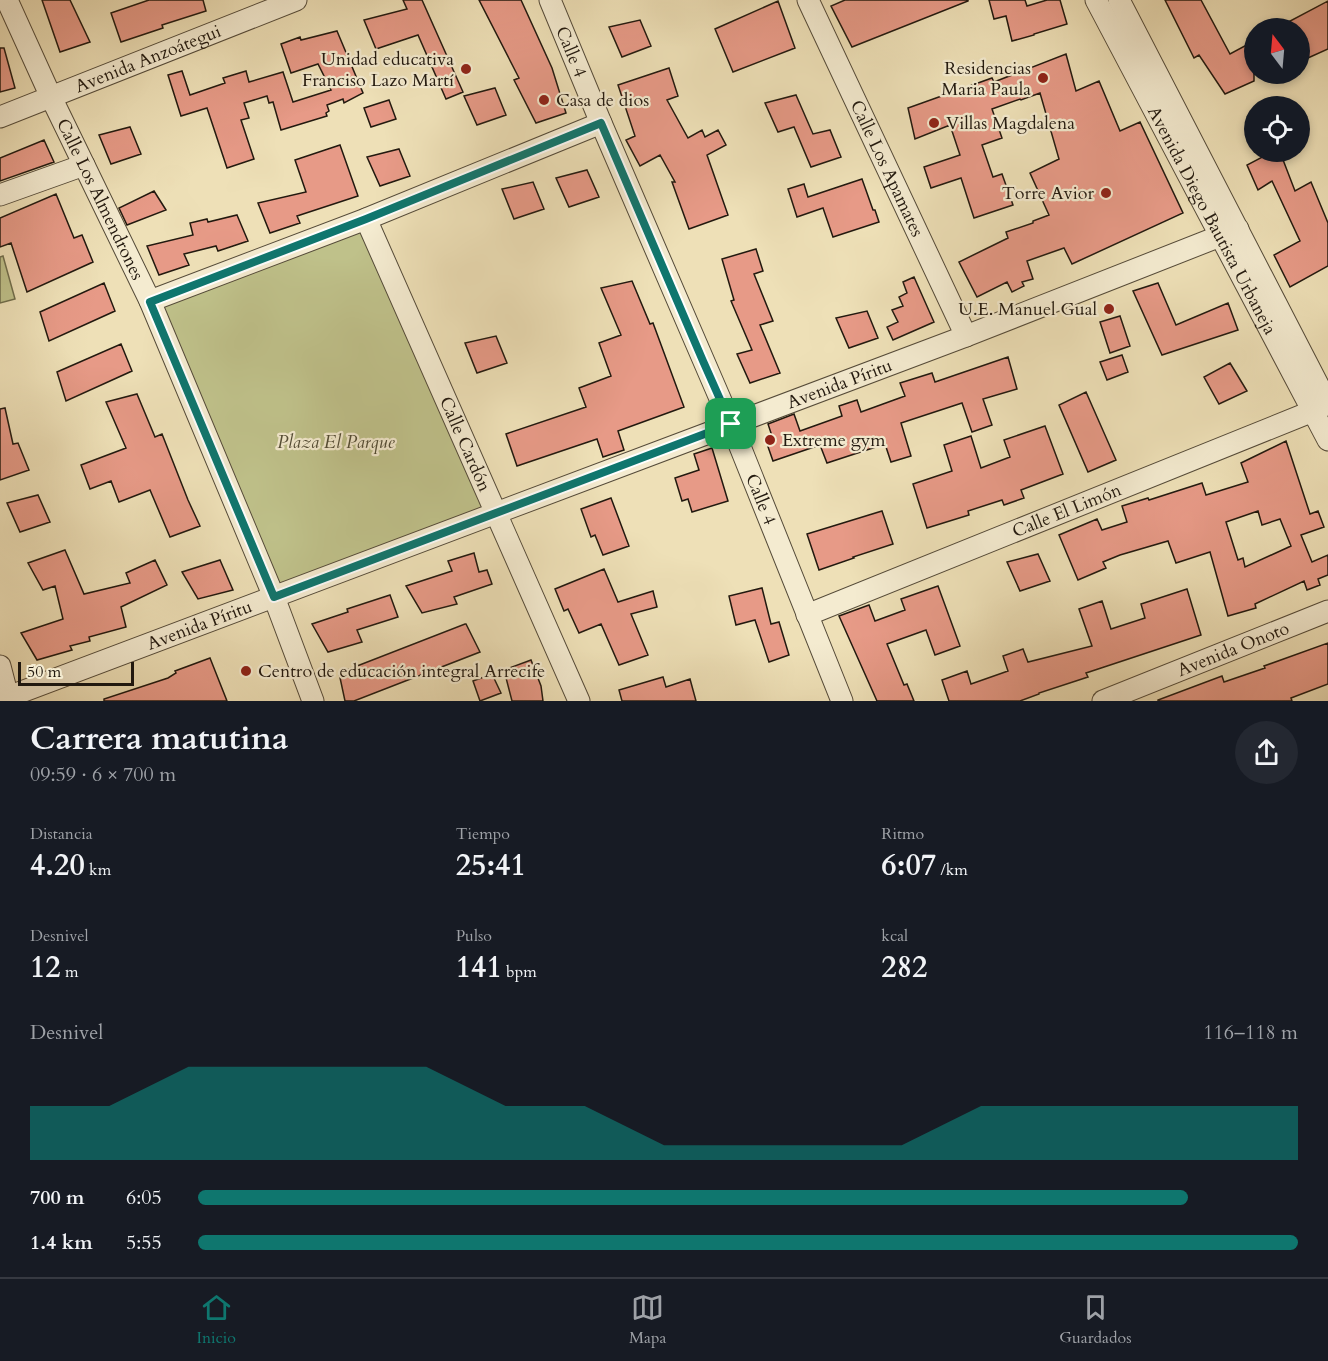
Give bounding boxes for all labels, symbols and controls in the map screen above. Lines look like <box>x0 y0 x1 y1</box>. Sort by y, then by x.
north arrow <box>1244 18 1310 84</box>
map controls <box>1244 18 1310 162</box>
street label: Avenida Anzoátegui <box>71 19 225 99</box>
street label: Calle 4 <box>549 23 593 81</box>
place label: Unidad educativa Franciso Lazo Martí <box>302 47 454 93</box>
place label: Residencias Maria Paula <box>941 56 1031 102</box>
marker: Unidad educativa Franciso Lazo Martí <box>459 62 473 76</box>
marker: Residencias Maria Paula <box>1036 71 1050 85</box>
place label: Casa de dios <box>556 88 649 113</box>
marker: Casa de dios <box>537 93 551 107</box>
street label: Calle Los Apamates <box>844 96 930 241</box>
button: locate <box>1244 96 1310 162</box>
street label: Avenida Diego Bautista Urbaneja <box>1141 102 1282 339</box>
place label: Villas Magdalena <box>946 111 1075 136</box>
street label: Calle Los Almendrones <box>50 114 150 284</box>
marker: Villas Magdalena <box>927 116 941 130</box>
place label: Torre Avior <box>1002 181 1094 206</box>
marker: Torre Avior <box>1099 186 1113 200</box>
place label: U.E. Manuel Gual <box>958 297 1097 322</box>
marker: U.E. Manuel Gual <box>1102 302 1116 316</box>
street label: Avenida Píritu <box>783 353 896 415</box>
street label: Calle Cardón <box>433 393 497 496</box>
pin <box>705 398 756 449</box>
icon: arrive <box>714 407 747 440</box>
place label: Extreme gym <box>782 428 886 453</box>
park label: Plaza El Parque <box>277 430 396 455</box>
marker: Extreme gym <box>763 433 777 447</box>
street label: Calle 4 <box>739 470 782 529</box>
street label: Calle El Limón <box>1009 477 1126 544</box>
street label: Avenida Píritu <box>143 594 256 657</box>
street label: Avenida Onoto <box>1173 616 1293 683</box>
scale bar <box>18 659 134 686</box>
place label: Centro de educación integral Arrecife <box>258 659 545 684</box>
text: 50 m <box>27 661 61 683</box>
marker: Centro de educación integral Arrecife <box>239 664 253 678</box>
text: Carrera matutina <box>30 716 288 761</box>
button: share <box>1235 721 1298 784</box>
text: 09:59 · 6 × 700 m <box>30 761 176 788</box>
text: Distancia <box>30 823 93 845</box>
text: Tiempo <box>456 823 510 845</box>
text: Ritmo <box>881 823 924 845</box>
text: 4.20 <box>30 845 85 886</box>
text: 25:41 <box>456 845 526 886</box>
text: 6:07 <box>881 845 936 886</box>
text: km <box>85 859 111 881</box>
text: /km <box>936 859 968 881</box>
text: Desnivel <box>30 925 89 947</box>
text: Pulso <box>456 925 492 947</box>
text: kcal <box>881 925 908 947</box>
text: 12 <box>30 947 61 988</box>
text: 141 <box>456 947 502 988</box>
text: 282 <box>881 947 927 988</box>
text: m <box>61 961 79 983</box>
text: bpm <box>502 961 537 983</box>
text: Desnivel <box>30 1019 103 1046</box>
text: 116–118 m <box>1203 1019 1298 1046</box>
text: 700 m <box>30 1184 85 1211</box>
text: 6:05 <box>126 1184 162 1211</box>
text: 1.4 km <box>30 1229 93 1256</box>
text: 5:55 <box>126 1229 162 1256</box>
tab: Inicio <box>196 1291 236 1349</box>
tab: Mapa <box>629 1291 666 1349</box>
tab: Guardados <box>1059 1291 1131 1349</box>

